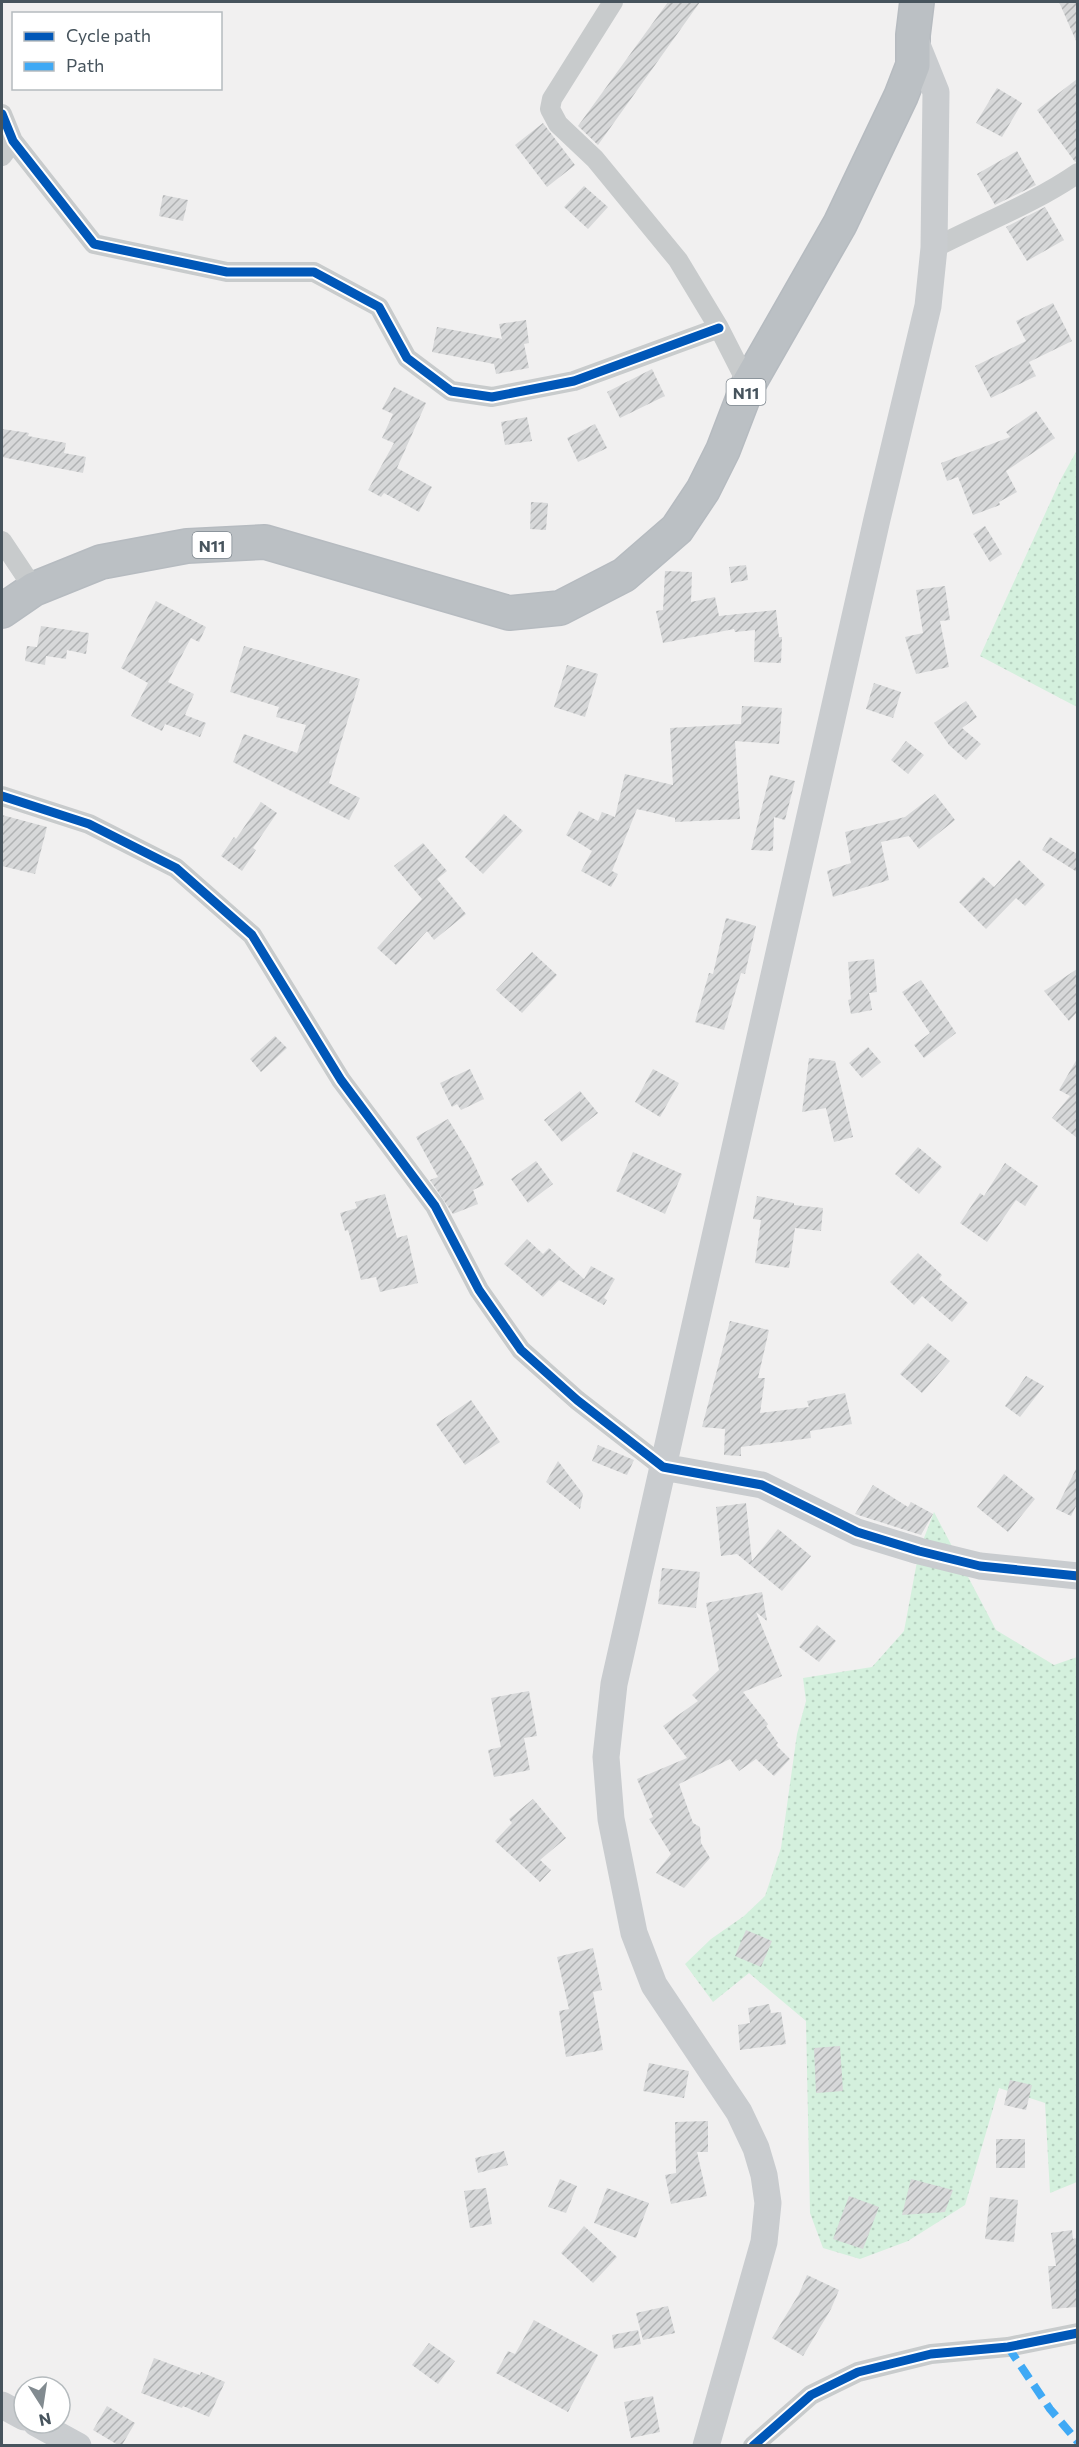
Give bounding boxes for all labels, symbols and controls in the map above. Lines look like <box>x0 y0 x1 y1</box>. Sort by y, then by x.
legend <box>12 12 222 90</box>
text: Cycle path <box>66 24 151 46</box>
text: Path <box>66 54 104 76</box>
road number: N11 <box>726 379 766 405</box>
road number: N11 <box>192 532 232 558</box>
north arrow <box>12 2375 72 2435</box>
text: N <box>37 2410 53 2431</box>

